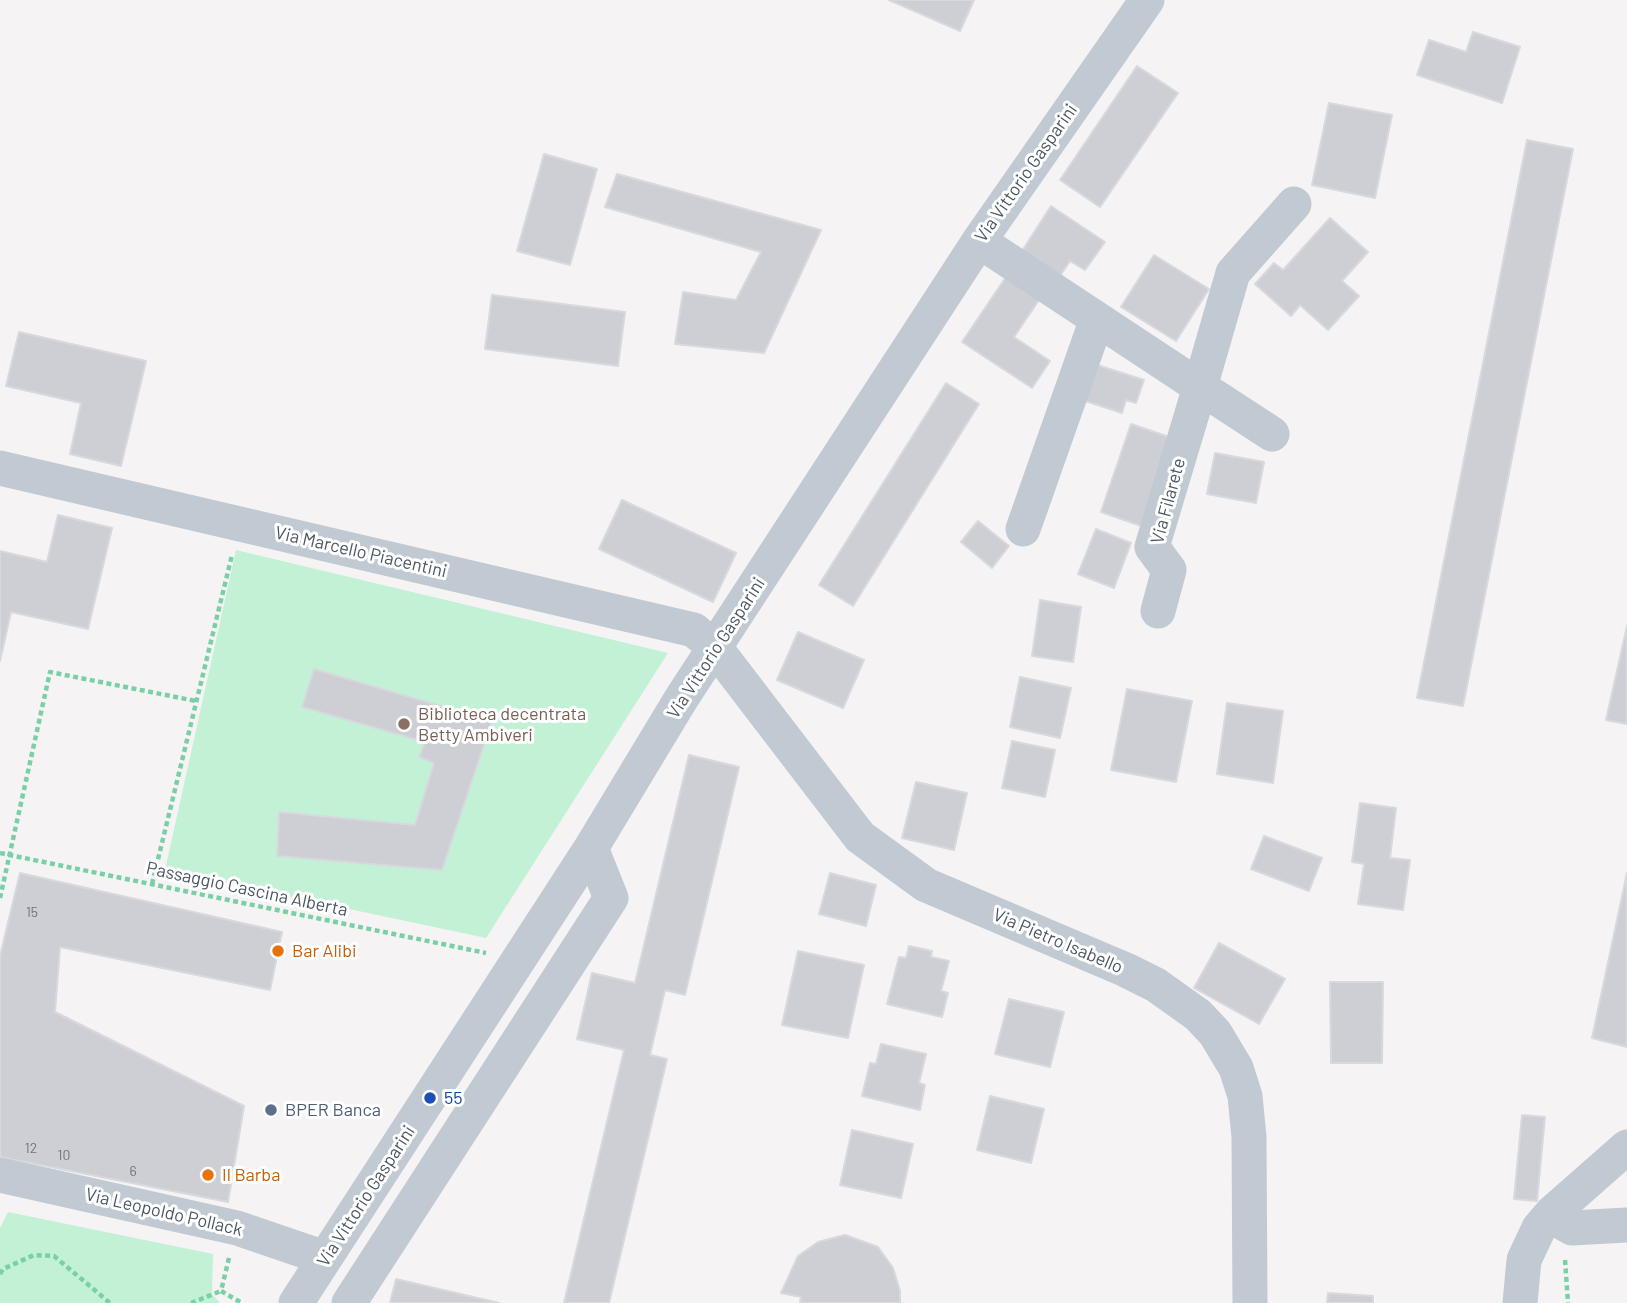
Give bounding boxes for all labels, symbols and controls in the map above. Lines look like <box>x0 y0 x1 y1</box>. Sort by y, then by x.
street label: Via Vittorio Gasparini <box>970 100 1082 246</box>
street label: Via Filarete <box>1146 456 1190 546</box>
street label: Via Marcello Piacentini <box>273 522 449 582</box>
street label: Via Vittorio Gasparini <box>662 573 770 723</box>
place label: Biblioteca decentrata Betty Ambiveri <box>418 703 586 746</box>
marker: Biblioteca decentrata Betty Ambiveri <box>396 716 412 732</box>
street label: Passaggio Cascina Alberta <box>144 857 350 921</box>
house number: 15 <box>26 904 38 920</box>
street label: Via Pietro Isabello <box>990 904 1126 978</box>
place label: Bar Alibi <box>292 940 357 962</box>
marker: Bar Alibi <box>270 943 286 959</box>
place label: 55 <box>444 1087 463 1109</box>
marker: 55 <box>422 1090 438 1106</box>
place label: BPER Banca <box>285 1099 381 1121</box>
marker: BPER Banca <box>263 1102 279 1118</box>
street label: Via Vittorio Gasparini <box>312 1121 420 1271</box>
house number: 12 <box>25 1140 37 1156</box>
house number: 10 <box>58 1147 70 1163</box>
house number: 6 <box>129 1163 137 1179</box>
place label: Il Barba <box>222 1164 280 1186</box>
marker: Il Barba <box>200 1167 216 1183</box>
street label: Via Leopoldo Pollack <box>83 1183 245 1241</box>

